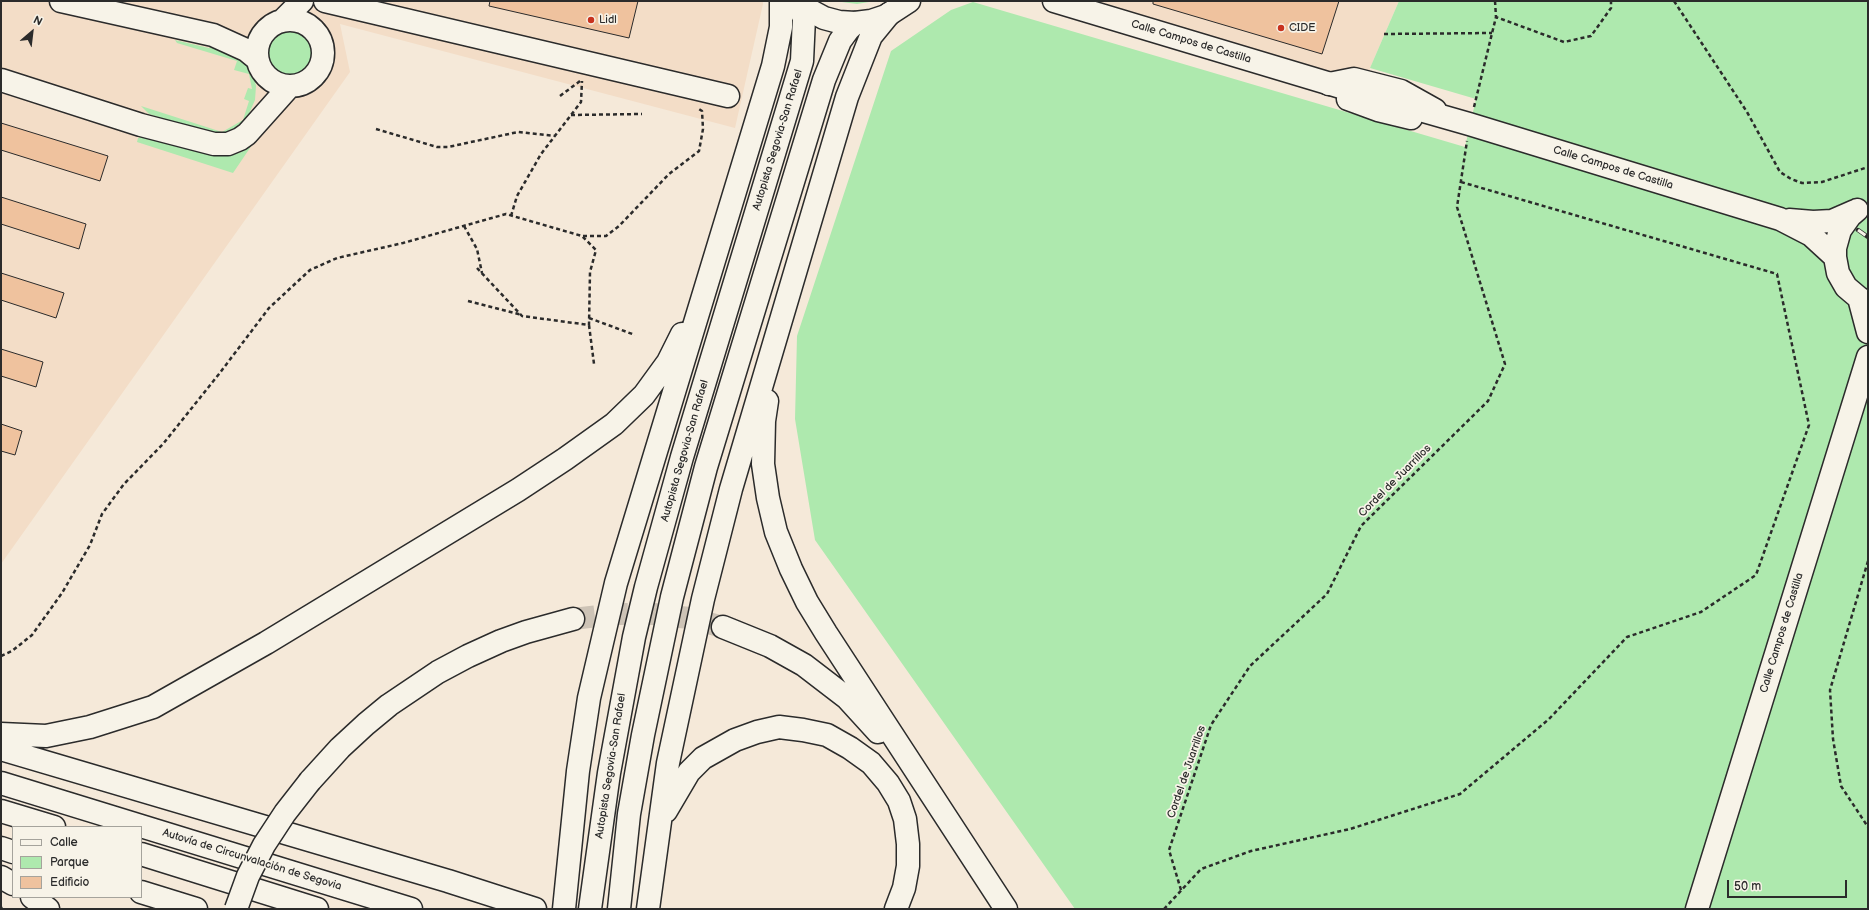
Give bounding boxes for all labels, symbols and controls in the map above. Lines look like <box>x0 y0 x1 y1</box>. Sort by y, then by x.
north arrow <box>12 12 52 52</box>
text: N <box>31 13 45 29</box>
place label: Lidl <box>599 13 617 27</box>
marker: Lidl <box>586 15 596 25</box>
street label: Calle Campos de Castilla <box>1129 17 1253 67</box>
place label: CIDE <box>1289 21 1315 35</box>
marker: CIDE <box>1276 23 1286 33</box>
street label: Autopista Segovia-San Rafael <box>750 68 806 212</box>
street label: Calle Campos de Castilla <box>1551 143 1675 193</box>
street label: Autopista Segovia-San Rafael <box>658 379 712 523</box>
street label: Cordel de Juarrillos <box>1356 442 1434 520</box>
street label: Calle Campos de Castilla <box>1757 571 1807 695</box>
street label: Autopista Segovia-San Rafael <box>593 692 629 840</box>
street label: Cordel de Juarrillos <box>1165 724 1209 820</box>
legend <box>12 826 142 898</box>
street label: Autovía de Circunvalación de Segovia <box>161 826 343 894</box>
text: Calle <box>50 835 78 850</box>
text: Parque <box>50 855 89 870</box>
scale bar <box>1729 872 1849 898</box>
text: Edificio <box>50 875 89 890</box>
text: 50 m <box>1734 879 1761 894</box>

